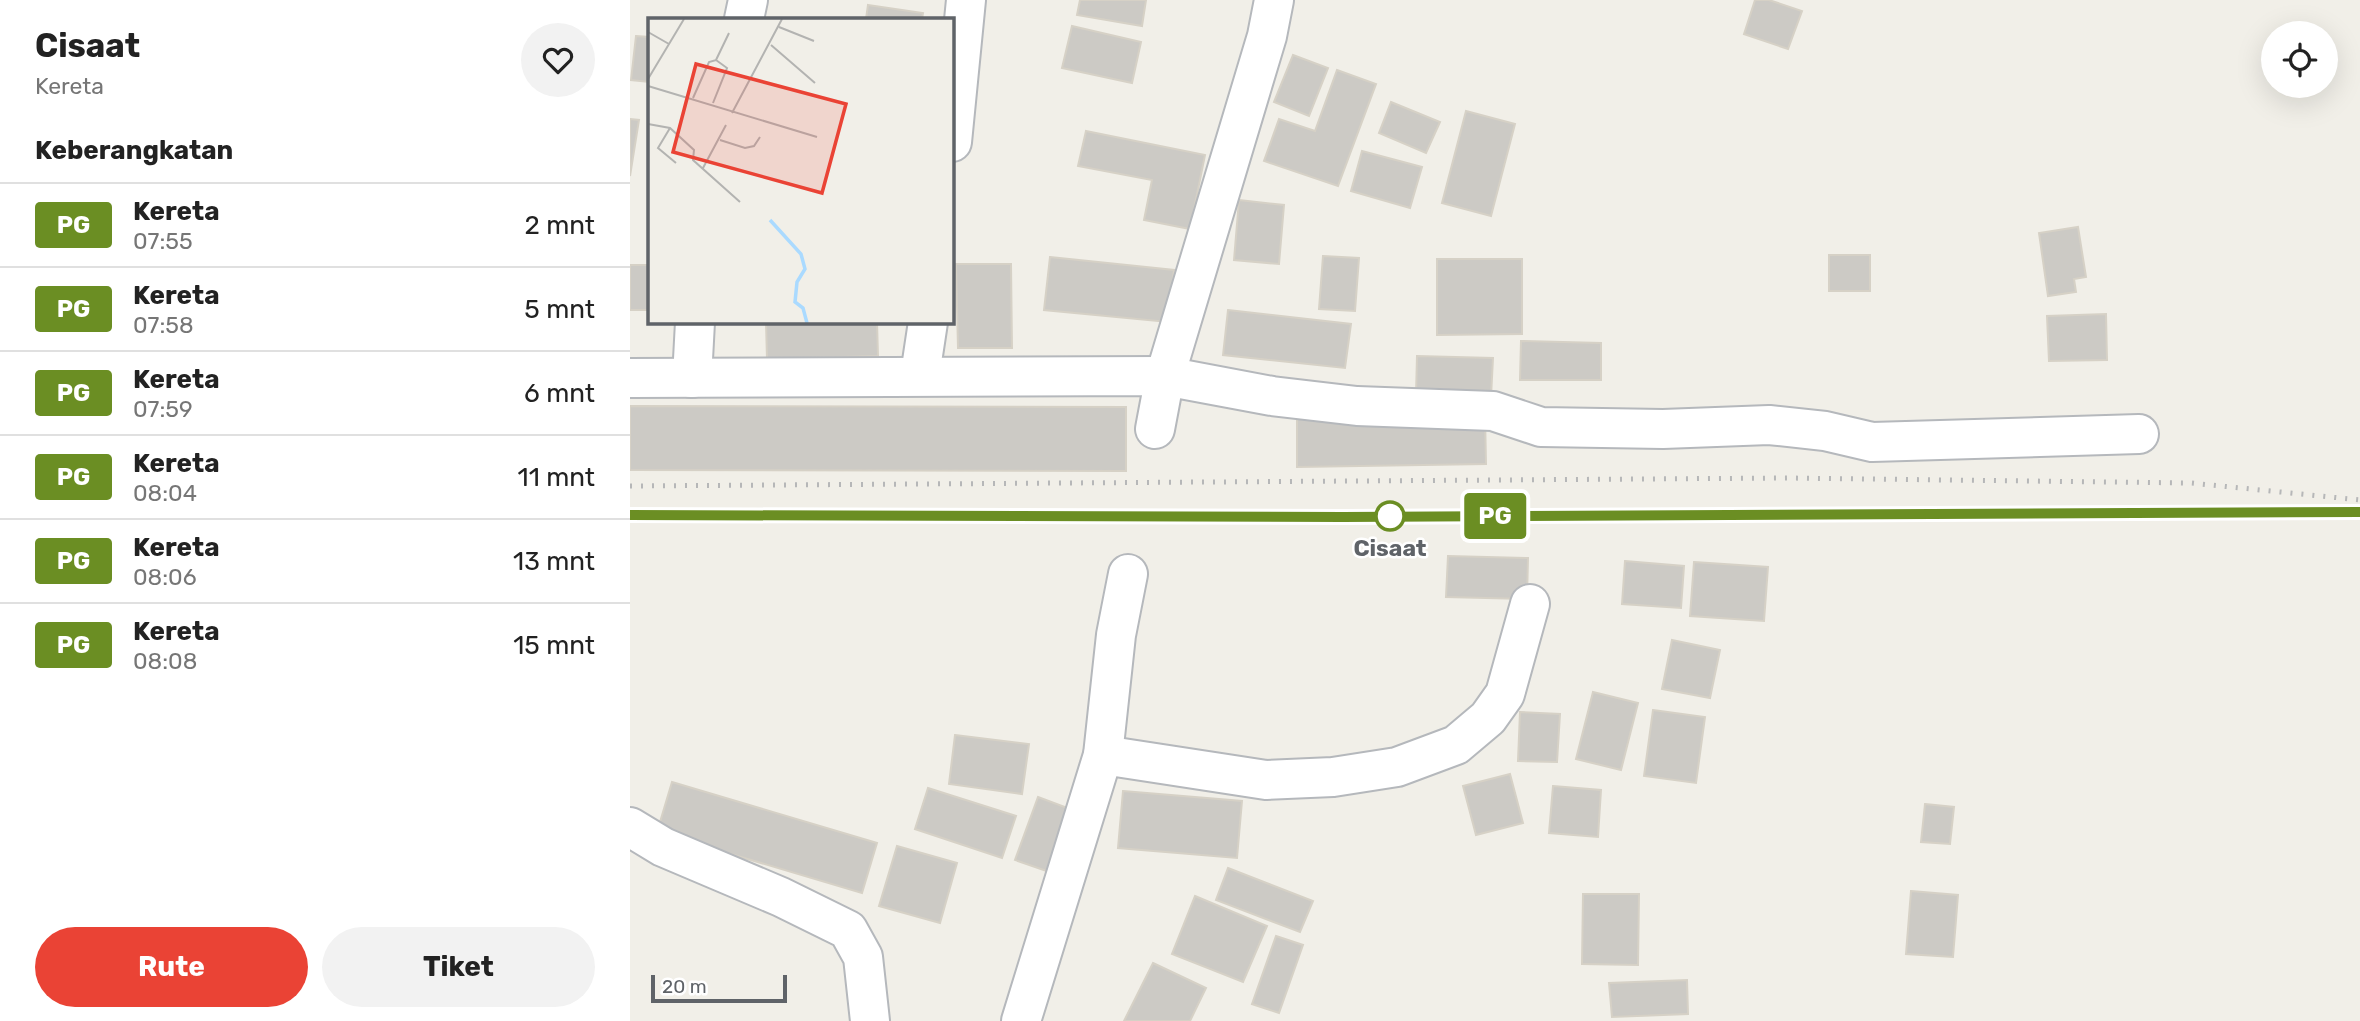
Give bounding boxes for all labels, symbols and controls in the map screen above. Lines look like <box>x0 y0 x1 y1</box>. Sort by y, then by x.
inset map <box>648 18 954 324</box>
map controls <box>2261 21 2338 98</box>
button: locate <box>2261 21 2338 98</box>
button: heart <box>521 23 595 97</box>
text: Cisaat <box>35 26 140 65</box>
text: Kereta <box>35 72 104 100</box>
text: Keberangkatan <box>35 135 233 166</box>
text: Kereta <box>133 196 220 227</box>
text: 2 mnt <box>525 210 595 241</box>
text: PG <box>57 211 90 239</box>
text: 07:55 <box>133 227 193 255</box>
text: Kereta <box>133 280 220 311</box>
text: 5 mnt <box>524 294 595 325</box>
text: PG <box>57 295 90 323</box>
text: 07:58 <box>133 311 194 339</box>
text: Kereta <box>133 364 220 395</box>
text: 6 mnt <box>524 378 595 409</box>
text: PG <box>57 379 90 407</box>
text: 07:59 <box>133 395 193 423</box>
text: Kereta <box>133 448 220 479</box>
text: 11 mnt <box>518 462 595 493</box>
text: PG <box>57 463 90 491</box>
text: 08:04 <box>133 479 197 507</box>
line badge: PG <box>1464 493 1526 539</box>
marker: Cisaat <box>1375 501 1405 531</box>
text: PG <box>1478 502 1512 530</box>
text: Kereta <box>133 532 220 563</box>
place label: Cisaat <box>1353 534 1427 562</box>
text: 13 mnt <box>513 546 595 577</box>
text: PG <box>57 547 90 575</box>
text: 08:06 <box>133 563 197 591</box>
text: Kereta <box>133 616 220 647</box>
text: 15 mnt <box>513 630 595 661</box>
text: PG <box>57 631 90 659</box>
text: 08:08 <box>133 647 197 675</box>
button: Rute <box>35 927 308 1007</box>
button: Tiket <box>322 927 595 1007</box>
scale bar <box>651 972 788 1004</box>
text: 20 m <box>662 975 707 998</box>

